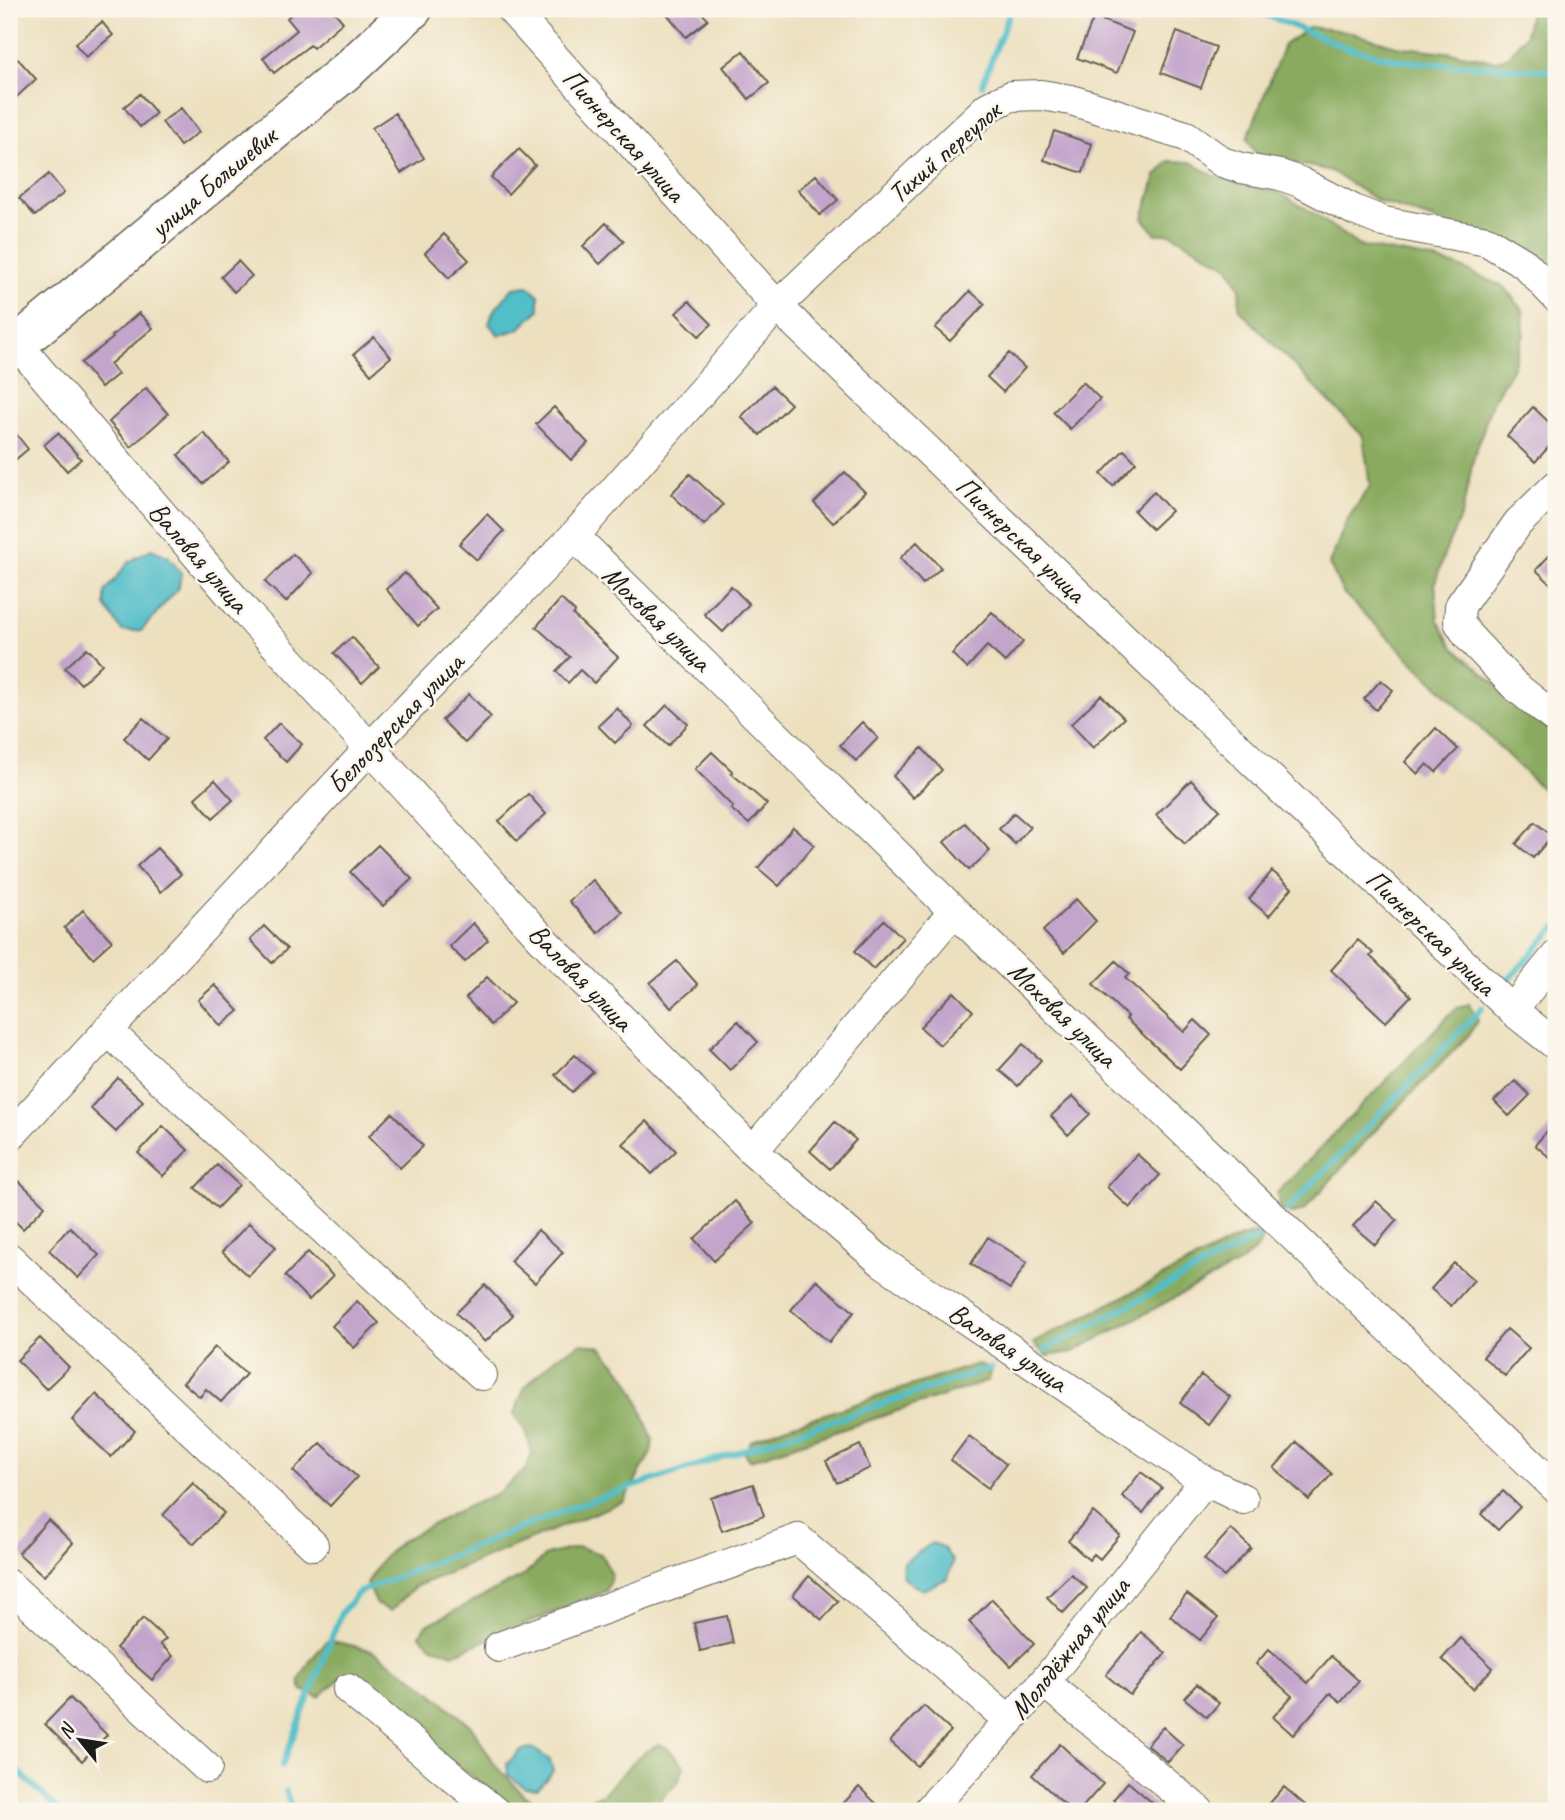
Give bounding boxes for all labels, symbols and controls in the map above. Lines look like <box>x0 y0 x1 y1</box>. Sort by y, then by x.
street label: Пионерская улица <box>555 61 694 210</box>
street label: Тихий переулок <box>880 92 1010 211</box>
street label: улица Большевик <box>141 117 286 247</box>
street label: Пионерская улица <box>949 468 1095 611</box>
street label: Валовая улица <box>141 494 258 621</box>
street label: Моховая улица <box>595 557 720 680</box>
street label: Белоозерская улица <box>319 643 473 801</box>
street label: Пионерская улица <box>1359 861 1505 1004</box>
street label: Валовая улица <box>521 916 642 1039</box>
street label: Моховая улица <box>1001 953 1126 1076</box>
street label: Валовая улица <box>942 1295 1076 1400</box>
street label: Молодёжная улица <box>1001 1568 1138 1726</box>
north arrow <box>46 1704 116 1774</box>
text: N <box>53 1718 81 1743</box>

